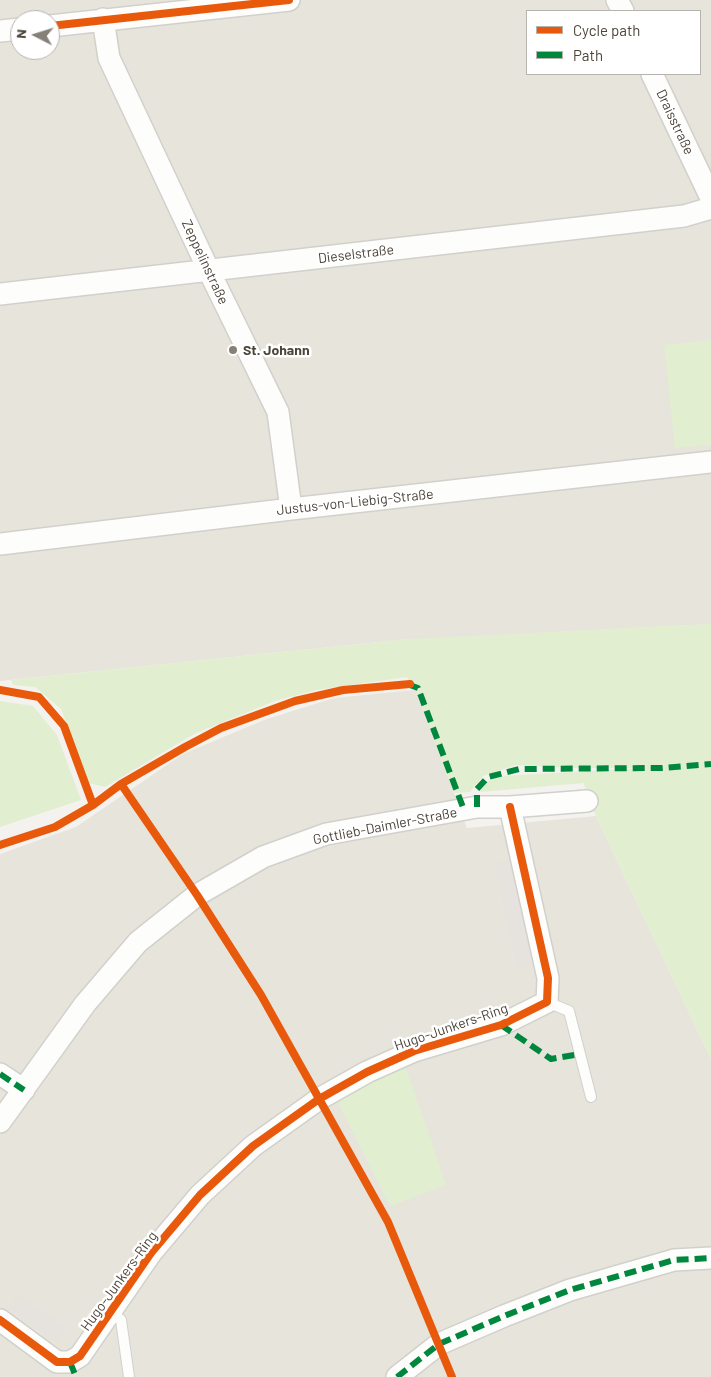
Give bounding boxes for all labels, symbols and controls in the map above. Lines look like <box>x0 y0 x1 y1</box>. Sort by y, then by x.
north arrow <box>10 10 60 60</box>
legend <box>526 10 701 75</box>
text: Cycle path <box>573 21 640 39</box>
text: N <box>12 28 29 39</box>
text: Path <box>573 46 603 64</box>
street label: Draisstraße <box>653 87 697 157</box>
street label: Zeppelinstraße <box>178 217 232 307</box>
street label: Dieselstraße <box>317 241 395 267</box>
place label: St. Johann <box>243 342 310 358</box>
marker: St. Johann <box>227 344 239 356</box>
street label: Justus-von-Liebig-Straße <box>276 485 434 519</box>
street label: Gottlieb-Daimler-Straße <box>312 804 458 848</box>
street label: Hugo-Junkers-Ring <box>392 1000 510 1054</box>
street label: Hugo-Junkers-Ring <box>77 1228 161 1334</box>

